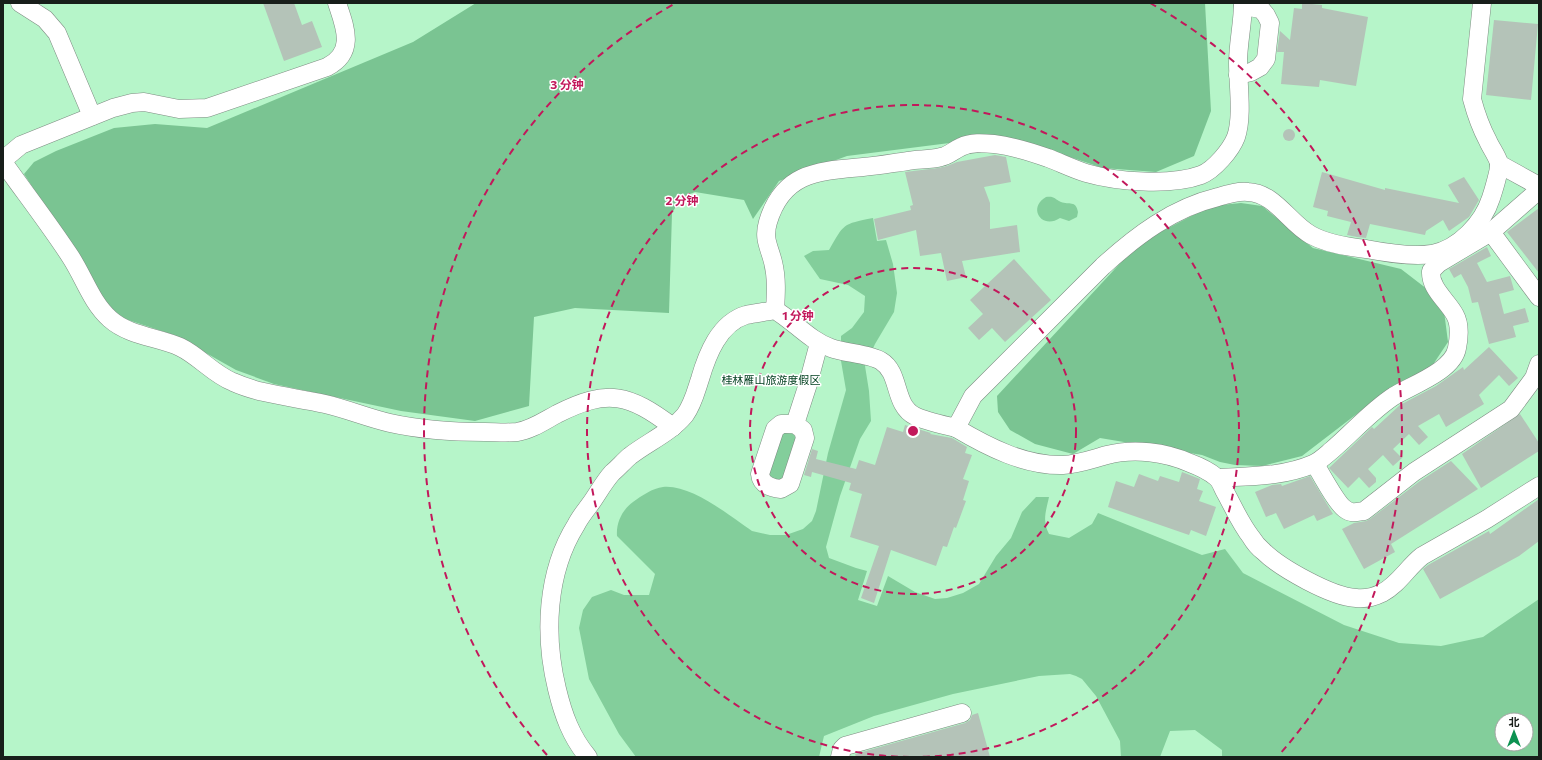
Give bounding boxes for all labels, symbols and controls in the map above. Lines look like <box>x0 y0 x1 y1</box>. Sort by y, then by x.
text: 3 分钟 <box>550 77 584 91</box>
text: 2 分钟 <box>665 193 699 207</box>
text: 1 分钟 <box>782 308 814 322</box>
park label: 桂林雁山旅游度假区 <box>722 373 821 386</box>
centre of rings <box>906 424 920 438</box>
north arrow <box>1494 712 1534 752</box>
text: 北 <box>1509 715 1520 728</box>

